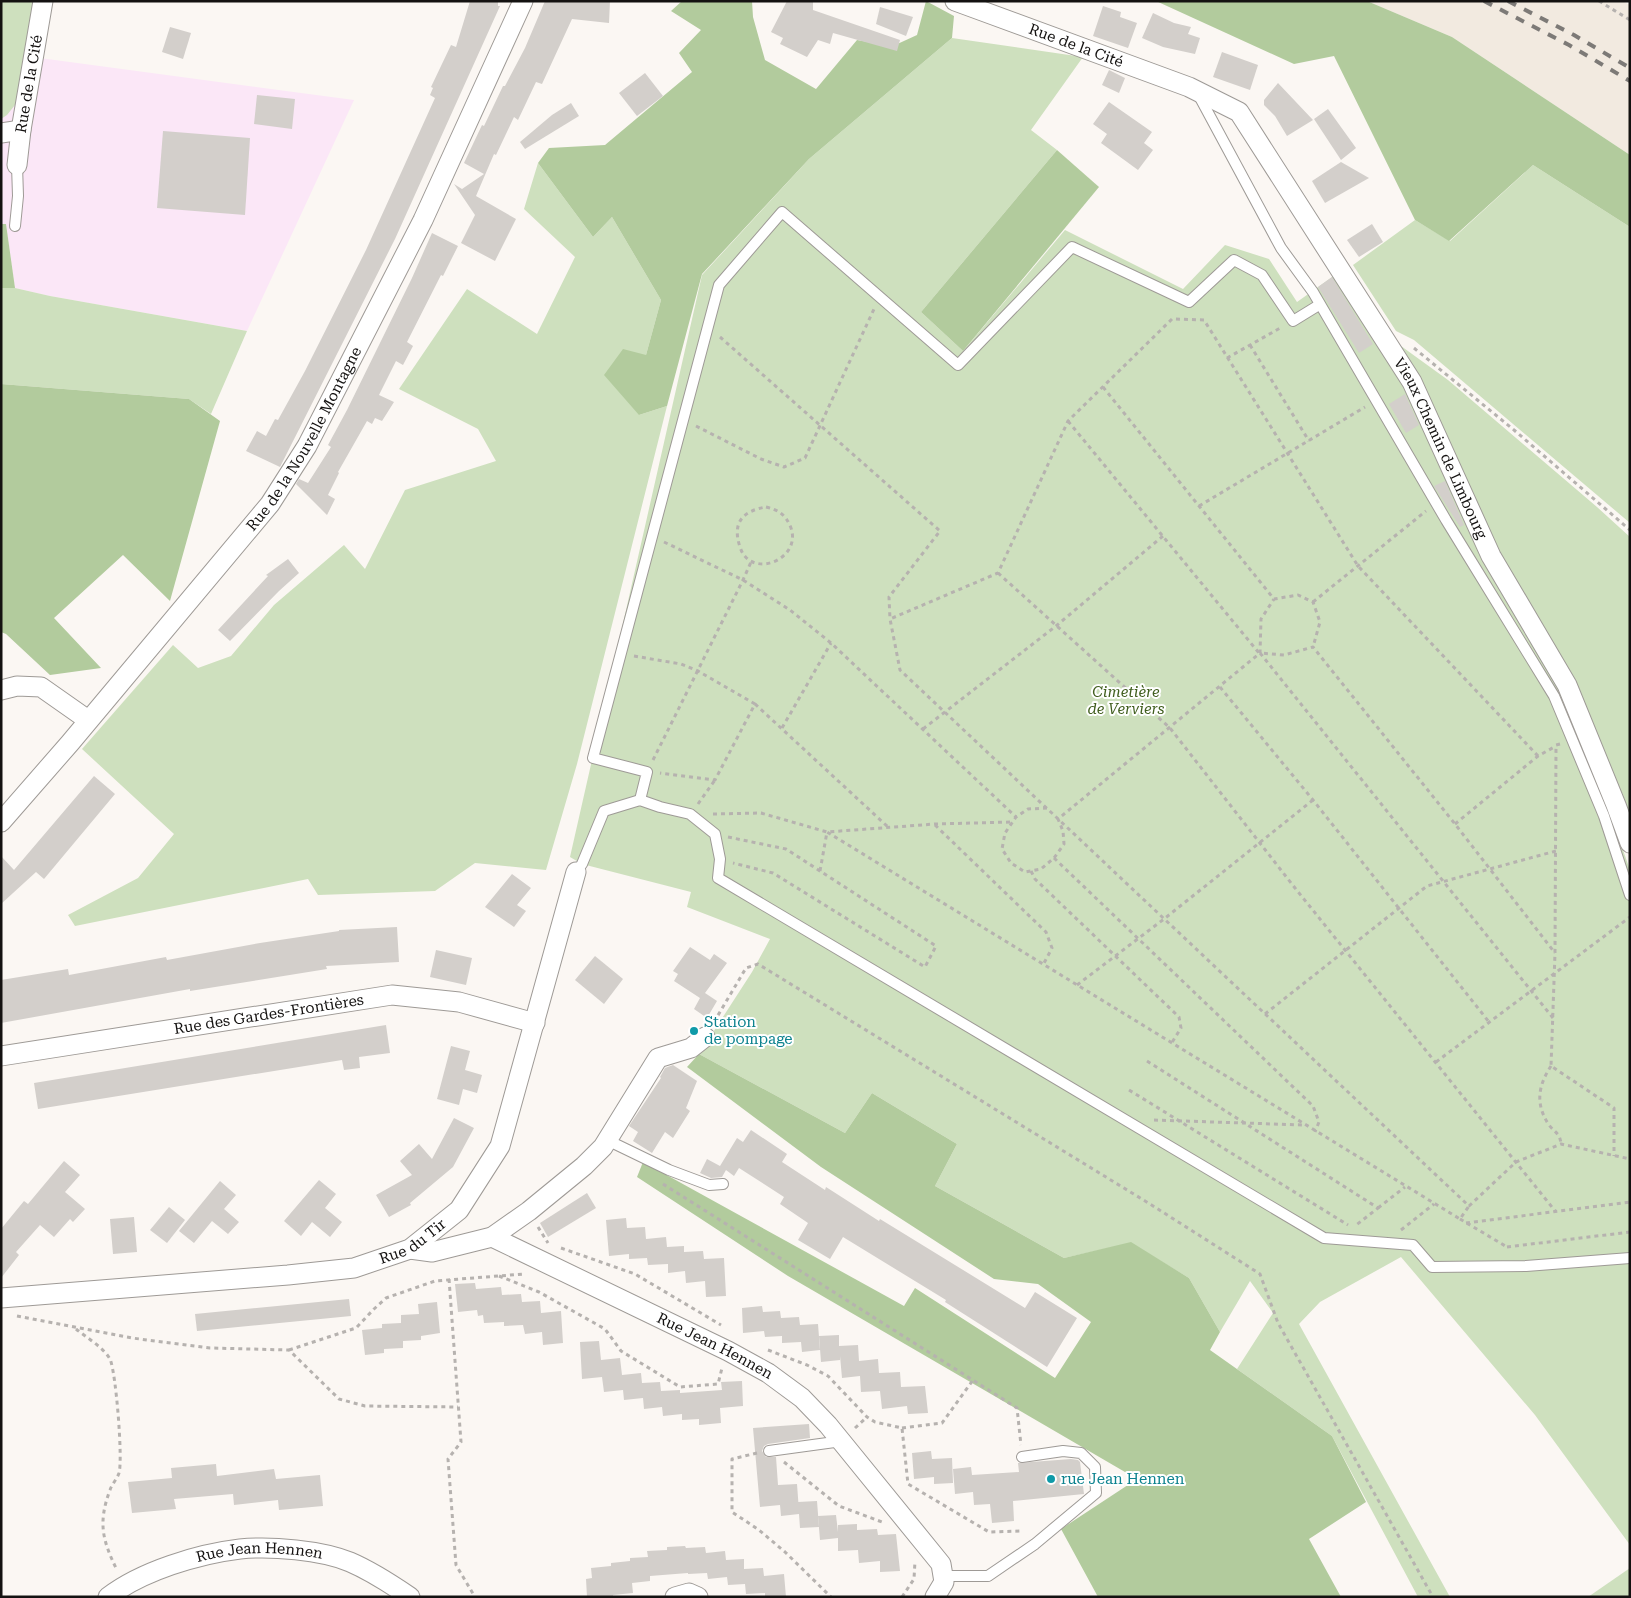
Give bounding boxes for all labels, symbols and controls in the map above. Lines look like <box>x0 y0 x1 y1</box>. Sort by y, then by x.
street label: Rue de la Cité <box>1026 20 1126 71</box>
street label: Rue de la Cité <box>12 33 46 134</box>
street label: Rue de la Nouvelle Montagne <box>242 344 365 534</box>
street label: Vieux Chemin de Limbourg <box>1390 354 1491 542</box>
park label: Cimetière de Verviers <box>1087 683 1165 718</box>
street label: Rue des Gardes-Frontières <box>173 991 365 1038</box>
place label: Station de pompage <box>704 1013 793 1048</box>
marker: Station de pompage <box>688 1025 700 1037</box>
street label: Rue du Tir <box>377 1215 449 1268</box>
street label: Rue Jean Hennen <box>654 1309 776 1383</box>
place label: rue Jean Hennen <box>1061 1470 1185 1488</box>
marker: rue Jean Hennen <box>1045 1473 1057 1485</box>
street label: Rue Jean Hennen <box>194 1539 325 1566</box>

